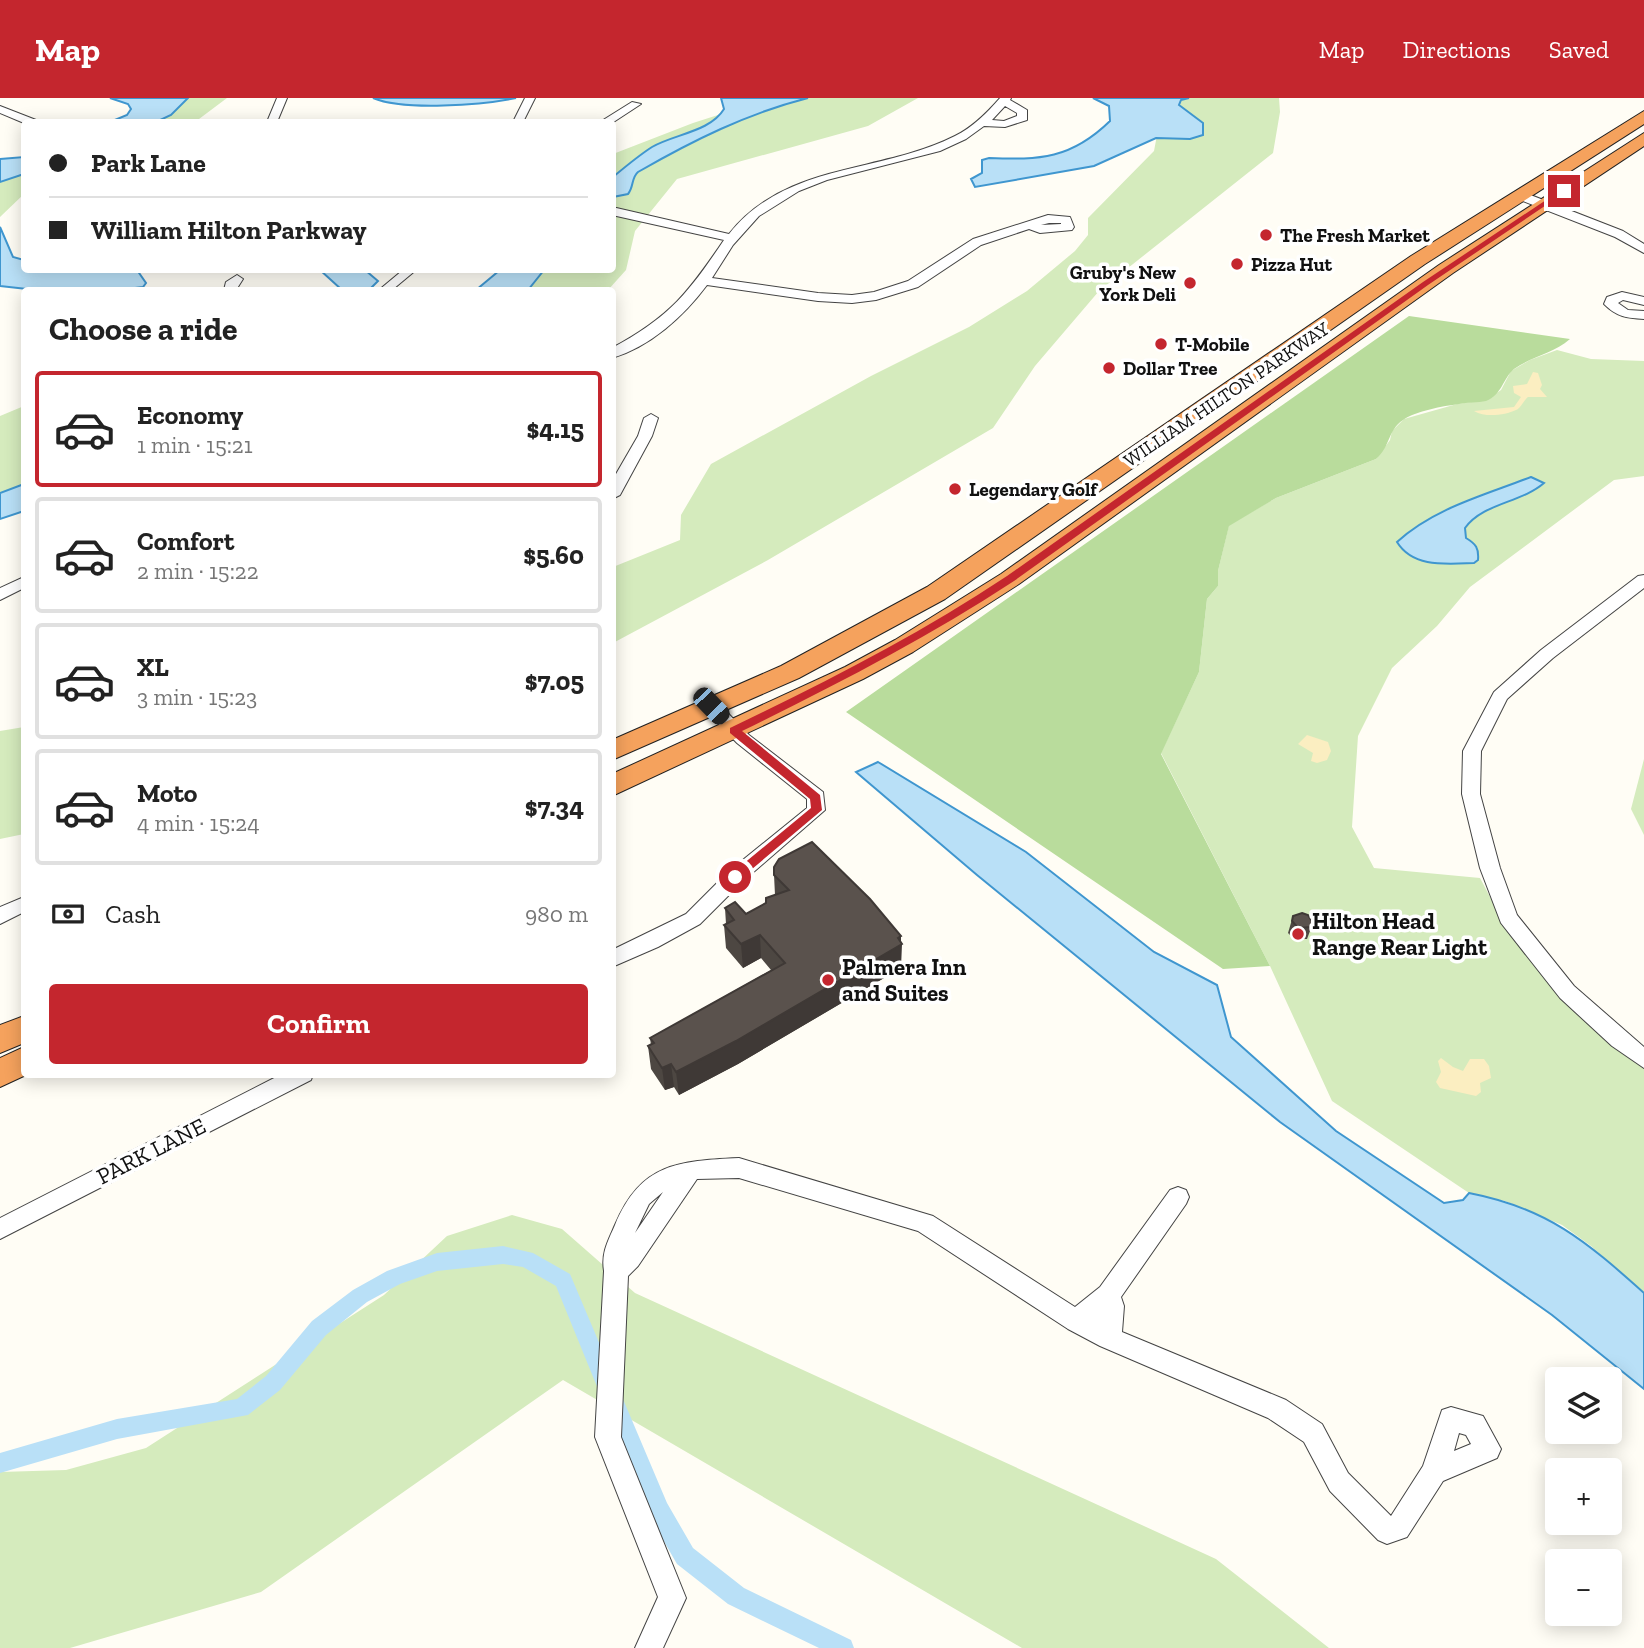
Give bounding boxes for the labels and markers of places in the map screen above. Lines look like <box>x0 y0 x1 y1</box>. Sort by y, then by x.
place label: The Fresh Market <box>1280 224 1430 247</box>
marker: The Fresh Market <box>1258 227 1274 243</box>
place label: Pizza Hut <box>1251 253 1333 276</box>
marker: Pizza Hut <box>1229 256 1245 272</box>
place label: Gruby's New York Deli <box>1070 261 1177 306</box>
marker: Gruby's New York Deli <box>1182 275 1198 291</box>
place label: T-Mobile <box>1175 333 1249 356</box>
marker: T-Mobile <box>1153 336 1169 352</box>
place label: Dollar Tree <box>1123 357 1217 380</box>
marker: Dollar Tree <box>1101 360 1117 376</box>
place label: Legendary Golf <box>969 478 1099 501</box>
marker: Legendary Golf <box>947 481 963 497</box>
place label: Hilton Head Range Rear Light <box>1312 907 1488 961</box>
marker: Hilton Head Range Rear Light <box>1290 926 1306 942</box>
place label: Palmera Inn and Suites <box>842 953 967 1007</box>
marker: Palmera Inn and Suites <box>820 972 836 988</box>

